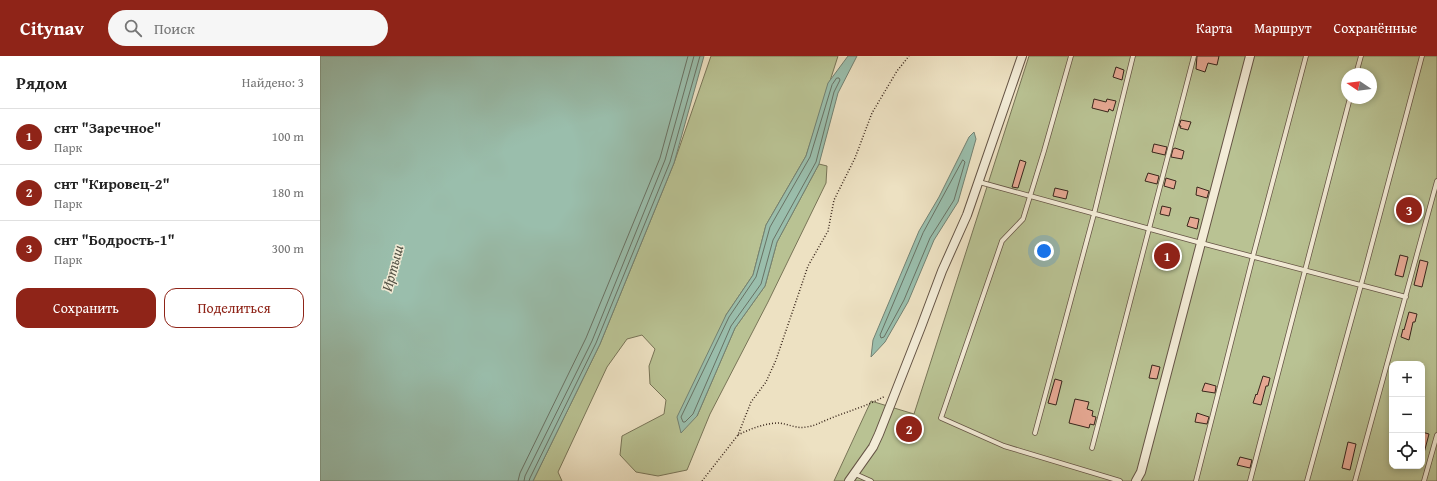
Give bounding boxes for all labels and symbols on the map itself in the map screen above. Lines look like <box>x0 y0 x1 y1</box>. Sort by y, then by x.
north arrow <box>1341 68 1377 104</box>
pin: 3 <box>1396 195 1422 225</box>
your location <box>1034 241 1054 261</box>
pin: 1 <box>1154 241 1180 271</box>
water label: Иртыш <box>376 242 408 294</box>
pin: 2 <box>896 414 922 444</box>

